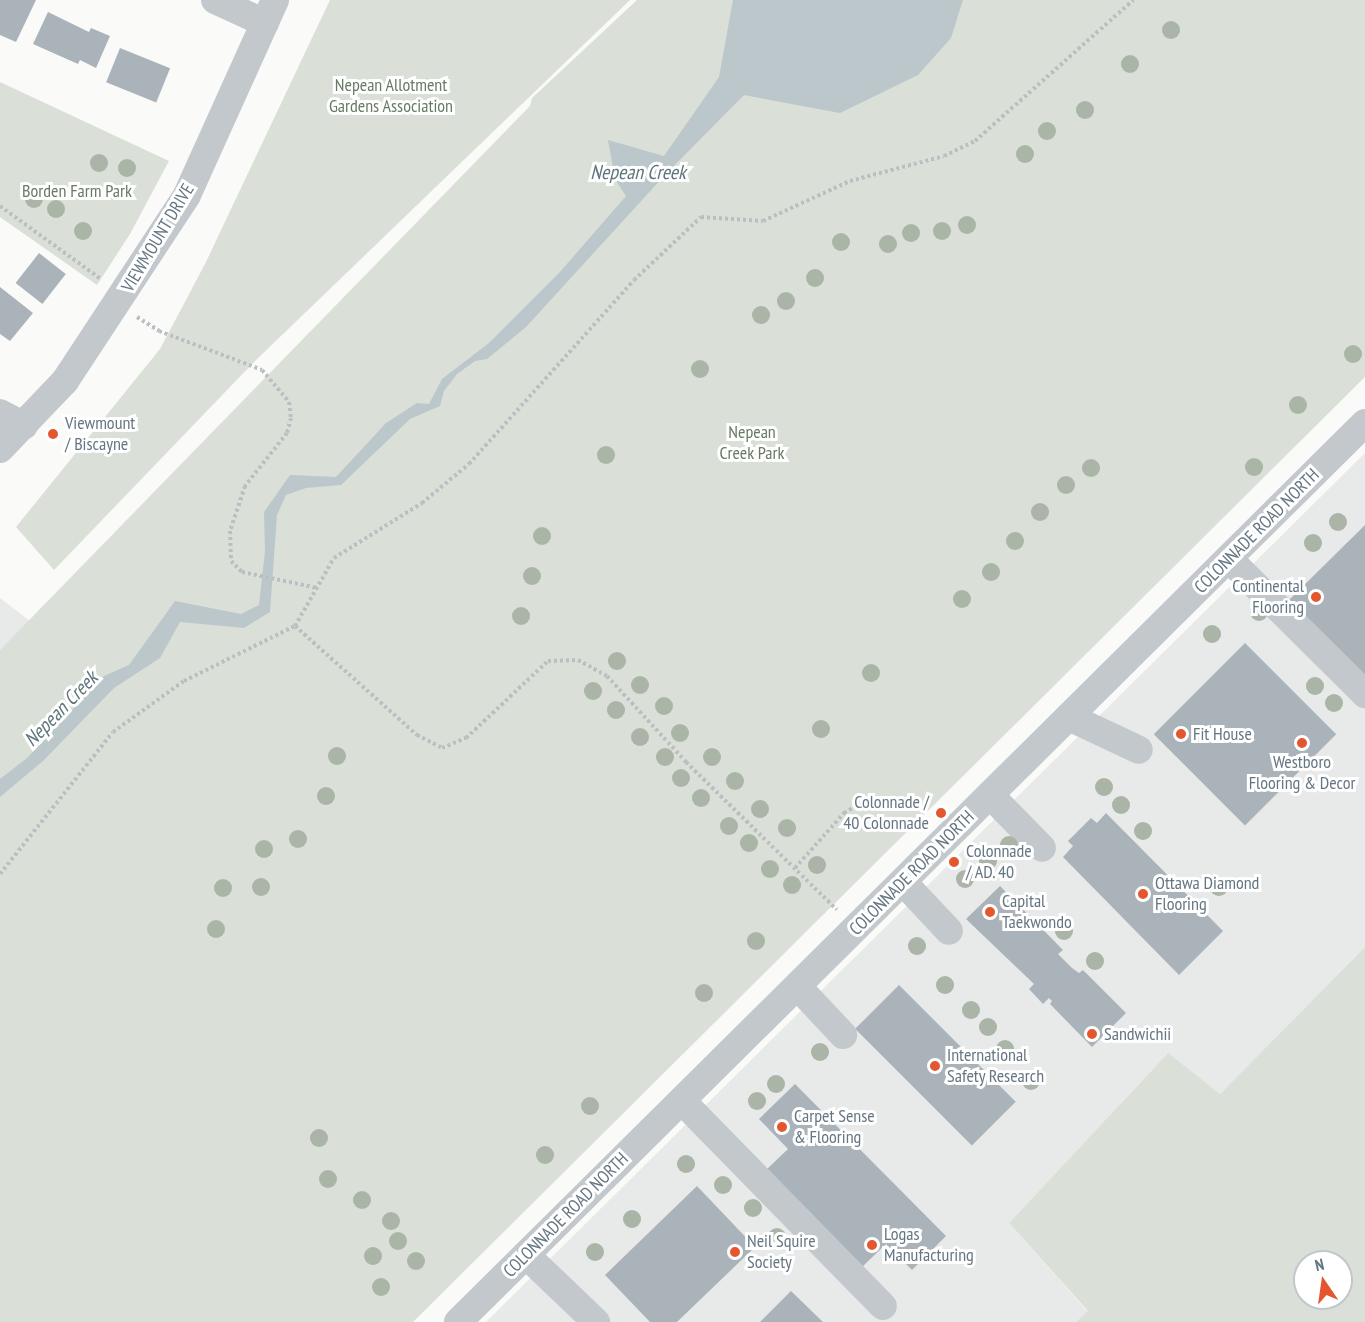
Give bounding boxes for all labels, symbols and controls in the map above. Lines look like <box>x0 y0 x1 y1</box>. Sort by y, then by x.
park label: Nepean Allotment Gardens Association <box>329 75 453 118</box>
water label: Nepean Creek <box>590 160 686 184</box>
park label: Borden Farm Park <box>22 180 132 202</box>
street label: VIEWMOUNT DRIVE <box>117 180 199 296</box>
place label: Viewmount / Biscayne <box>65 413 135 456</box>
park label: Nepean Creek Park <box>719 422 785 464</box>
marker: Viewmount / Biscayne <box>46 427 60 441</box>
street label: COLONNADE ROAD NORTH <box>1190 464 1324 598</box>
place label: Continental Flooring <box>1232 576 1304 618</box>
marker: Continental Flooring <box>1309 590 1323 604</box>
water label: Nepean Creek <box>19 666 103 752</box>
place label: Fit House <box>1193 723 1252 745</box>
marker: Fit House <box>1174 727 1188 741</box>
marker: Westboro Flooring & Decor <box>1295 736 1309 750</box>
place label: Westboro Flooring & Decor <box>1249 752 1355 795</box>
place label: Colonnade / 40 Colonnade <box>843 792 929 834</box>
street label: COLONNADE ROAD NORTH <box>845 806 979 940</box>
marker: Colonnade / 40 Colonnade <box>934 806 948 820</box>
place label: Colonnade / AD. 40 <box>966 841 1032 884</box>
marker: Colonnade / AD. 40 <box>947 855 961 869</box>
place label: Ottawa Diamond Flooring <box>1155 873 1259 916</box>
marker: Ottawa Diamond Flooring <box>1136 887 1150 901</box>
place label: Capital Taekwondo <box>1002 891 1072 934</box>
marker: Capital Taekwondo <box>983 905 997 919</box>
place label: Sandwichii <box>1104 1023 1171 1045</box>
marker: Sandwichii <box>1085 1027 1099 1041</box>
place label: International Safety Research <box>947 1045 1045 1088</box>
marker: International Safety Research <box>928 1059 942 1073</box>
place label: Carpet Sense & Flooring <box>794 1106 875 1148</box>
marker: Carpet Sense & Flooring <box>775 1120 789 1134</box>
street label: COLONNADE ROAD NORTH <box>499 1148 633 1282</box>
place label: Logas Manufacturing <box>884 1224 974 1266</box>
place label: Neil Squire Society <box>747 1231 816 1274</box>
marker: Logas Manufacturing <box>865 1238 879 1252</box>
marker: Neil Squire Society <box>728 1245 742 1259</box>
north arrow <box>1293 1250 1353 1310</box>
text: N <box>1313 1254 1326 1275</box>

